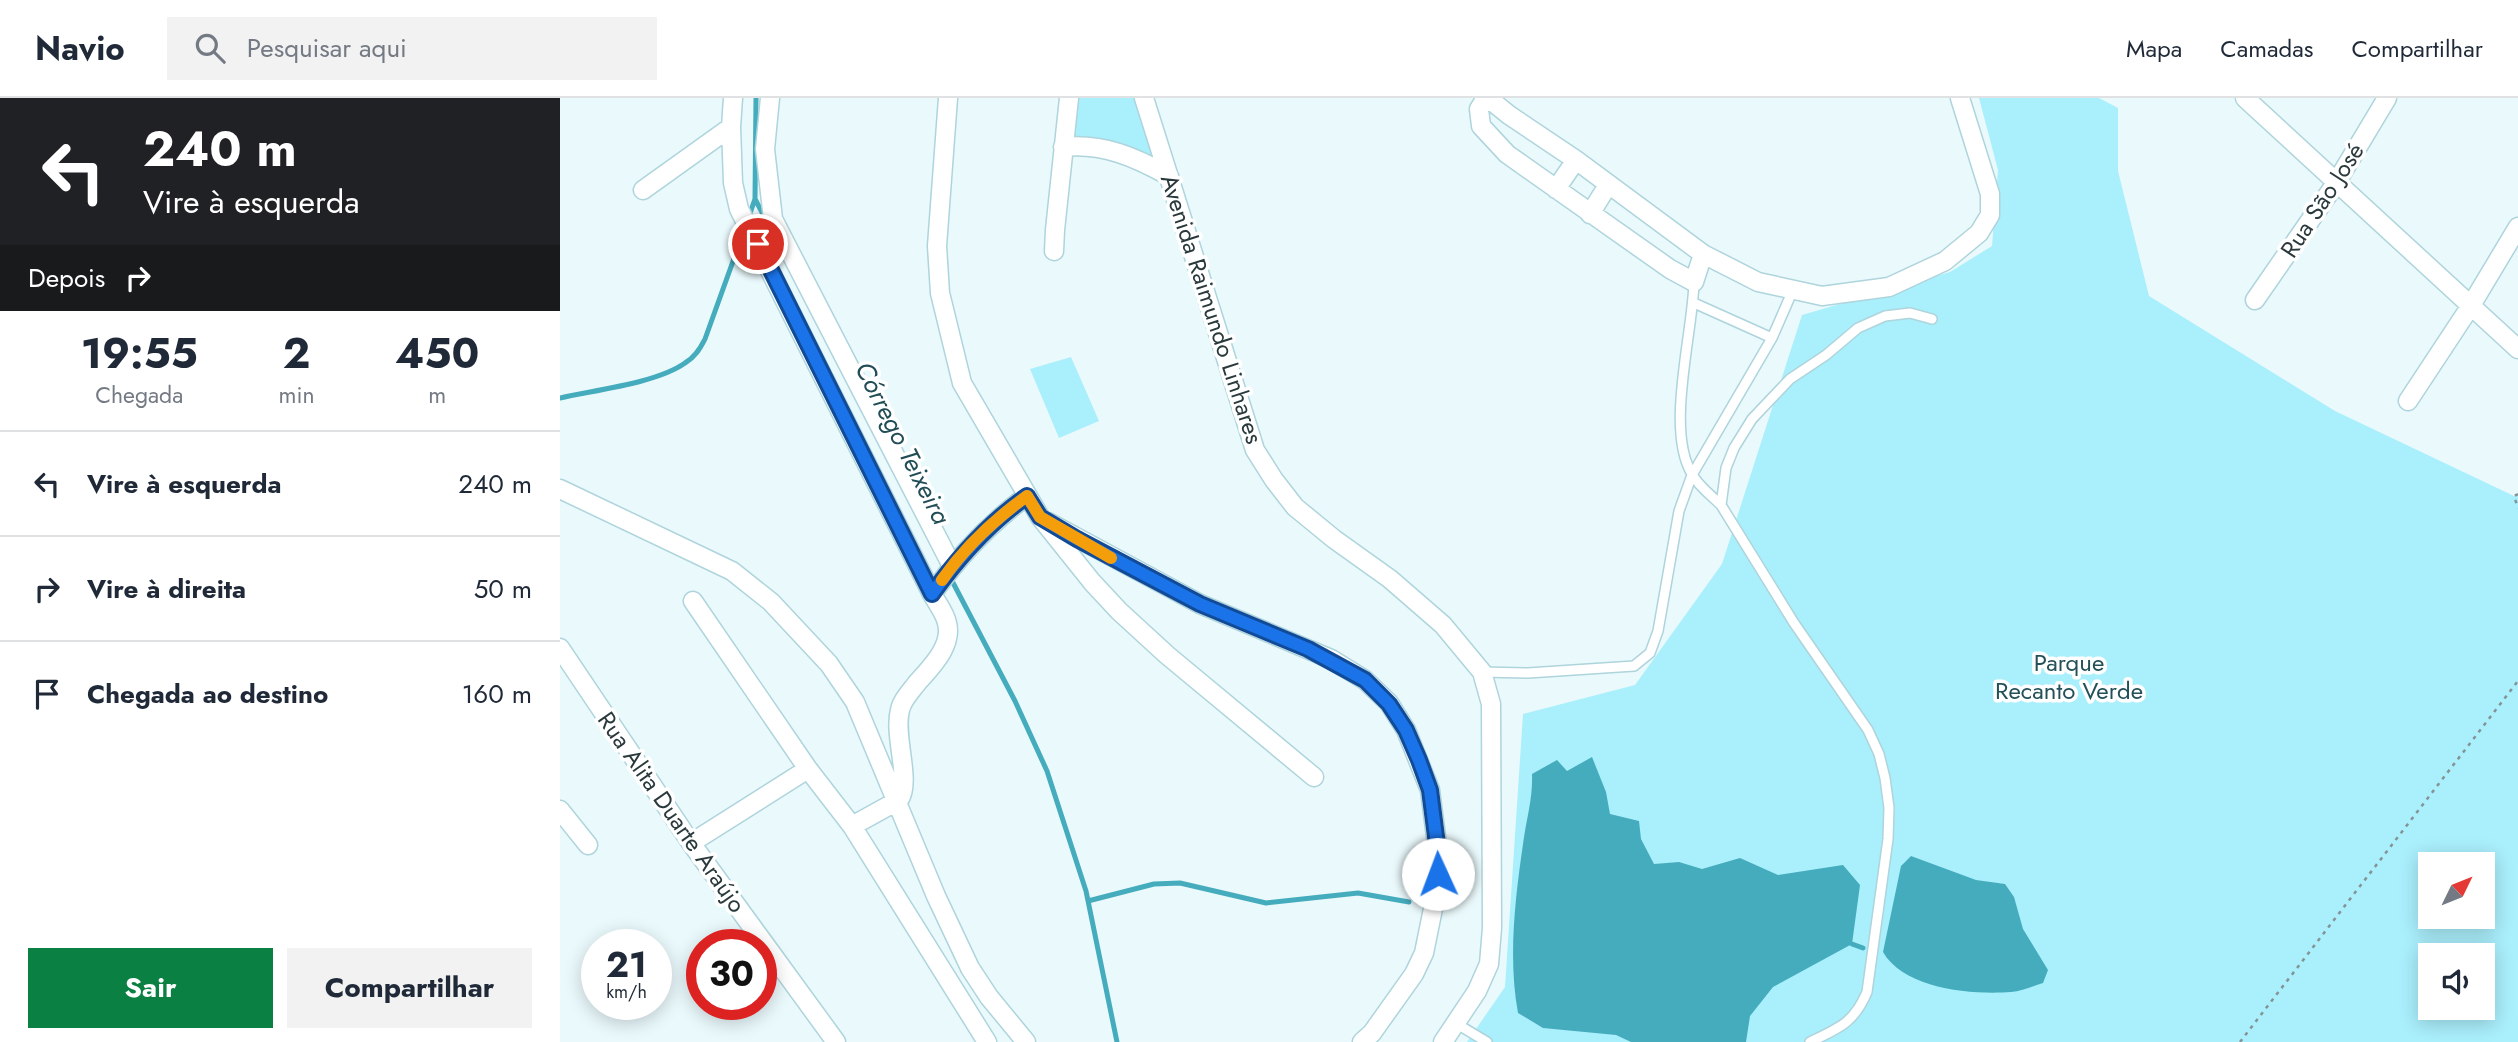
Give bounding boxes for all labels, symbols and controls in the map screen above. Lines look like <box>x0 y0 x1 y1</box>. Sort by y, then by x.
search box <box>167 17 657 80</box>
text: Navio <box>35 25 125 72</box>
icon: search <box>191 29 229 67</box>
text: Pesquisar aqui <box>247 29 407 67</box>
text: Mapa <box>2126 31 2182 66</box>
text: Camadas <box>2220 31 2313 66</box>
text: Compartilhar <box>2351 31 2483 66</box>
text: 240 m <box>143 114 297 184</box>
icon: left <box>28 126 119 217</box>
street label: Rua São José <box>2272 136 2372 264</box>
street label: Avenida Raimundo Linhares <box>1152 170 1272 448</box>
text: Vire à esquerda <box>143 179 360 225</box>
pin <box>728 214 788 274</box>
icon: arrive <box>739 225 777 263</box>
text: Depois <box>28 259 105 297</box>
icon: right <box>119 259 157 297</box>
text: 19:55 <box>81 323 198 384</box>
text: 2 <box>283 323 310 384</box>
text: 450 <box>395 323 479 384</box>
water label: Córrego Teixeira <box>846 355 961 532</box>
text: Chegada <box>95 378 183 412</box>
text: min <box>278 378 314 412</box>
text: m <box>428 378 446 412</box>
icon: left <box>28 465 66 503</box>
text: Vire à esquerda <box>87 465 282 503</box>
text: 240 m <box>458 465 532 503</box>
icon: right <box>28 570 66 608</box>
text: Vire à direita <box>87 570 246 608</box>
text: 50 m <box>474 570 532 608</box>
park label: Parque Recanto Verde <box>1995 645 2143 708</box>
icon: arrive <box>28 675 66 713</box>
text: Chegada ao destino <box>87 675 328 713</box>
text: 160 m <box>462 675 532 713</box>
street label: Rua Alita Duarte Araújo <box>589 704 755 920</box>
position arrow <box>1401 837 1475 911</box>
north arrow <box>2418 852 2496 929</box>
map controls <box>2418 852 2495 1020</box>
speed limit sign: 30 <box>686 929 777 1020</box>
text: 21 <box>606 940 647 990</box>
button: sound <box>2418 943 2495 1020</box>
button: Sair <box>28 948 273 1028</box>
button: Compartilhar <box>287 948 532 1028</box>
text: km/h <box>606 979 647 1005</box>

